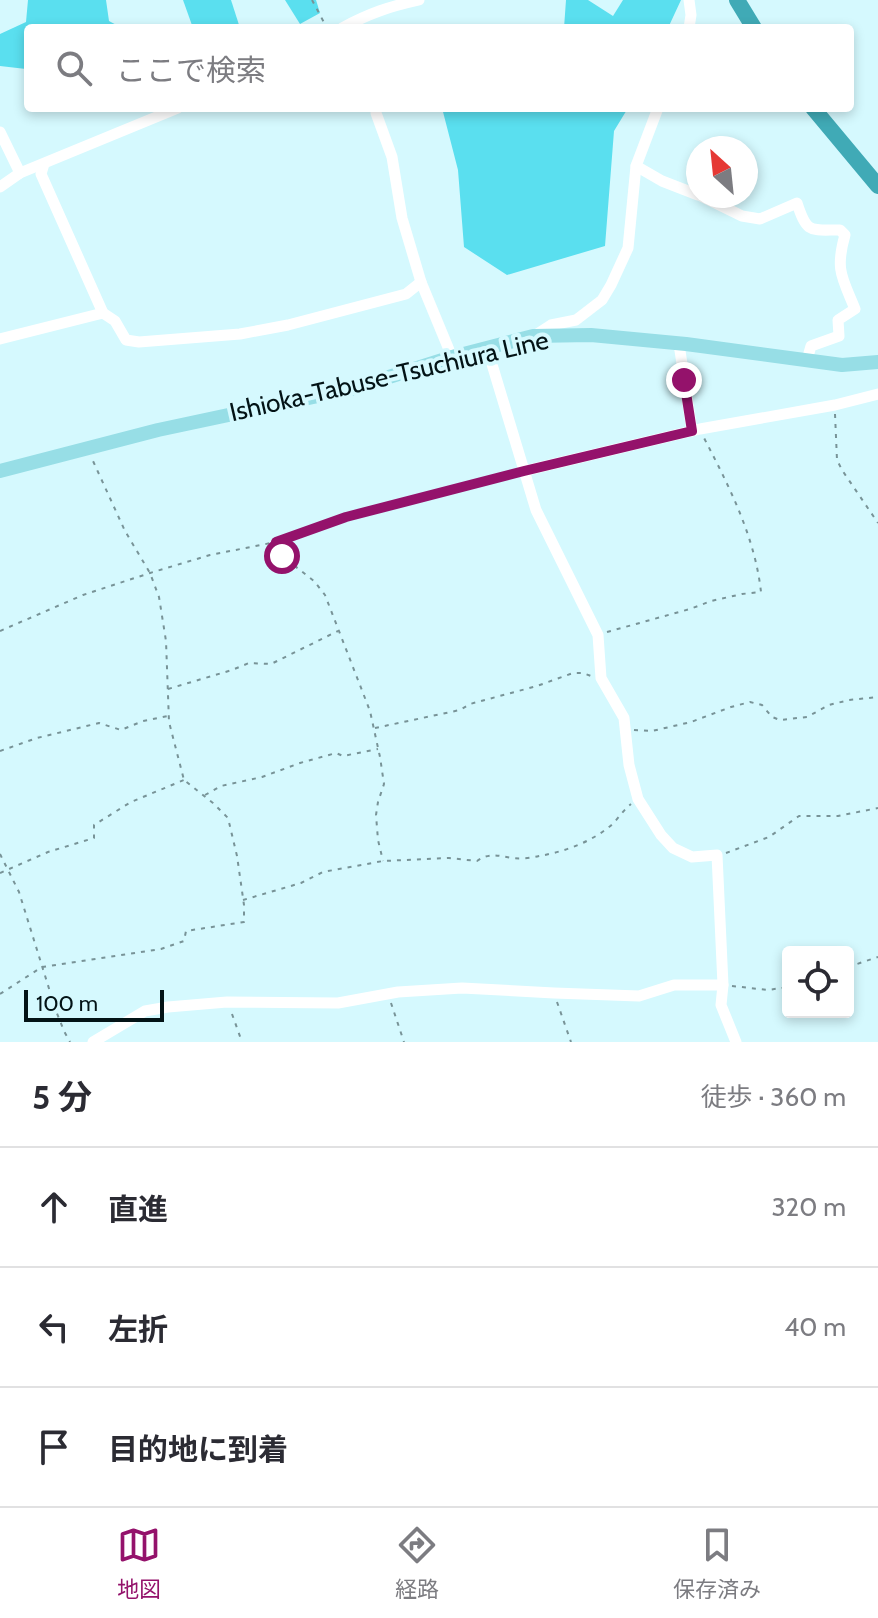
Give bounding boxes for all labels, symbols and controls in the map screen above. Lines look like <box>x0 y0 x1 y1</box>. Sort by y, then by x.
search box <box>24 24 854 112</box>
icon: search <box>52 46 96 90</box>
text: ここで検索 <box>116 52 266 89</box>
north arrow <box>686 136 758 208</box>
street label: Ishioka-Tabuse-Tsuchiura Line <box>226 324 552 428</box>
route end <box>666 362 702 398</box>
route start <box>264 538 300 574</box>
map controls <box>782 946 854 1018</box>
button: locate <box>782 946 854 1018</box>
scale bar <box>24 986 164 1022</box>
text: 100 m <box>36 990 98 1017</box>
text: 5 分 <box>32 1076 92 1118</box>
text: 徒歩 · 360 m <box>700 1081 846 1113</box>
icon: ahead <box>32 1185 76 1229</box>
text: 直進 <box>108 1191 168 1228</box>
text: 320 m <box>772 1191 846 1223</box>
icon: left <box>32 1305 76 1349</box>
text: 左折 <box>108 1311 168 1348</box>
text: 40 m <box>784 1311 846 1343</box>
icon: arrive <box>32 1425 76 1469</box>
text: 目的地に到着 <box>108 1431 288 1468</box>
tab: 地図 <box>117 1523 161 1603</box>
tab: 経路 <box>395 1523 439 1603</box>
tab: 保存済み <box>673 1523 761 1603</box>

